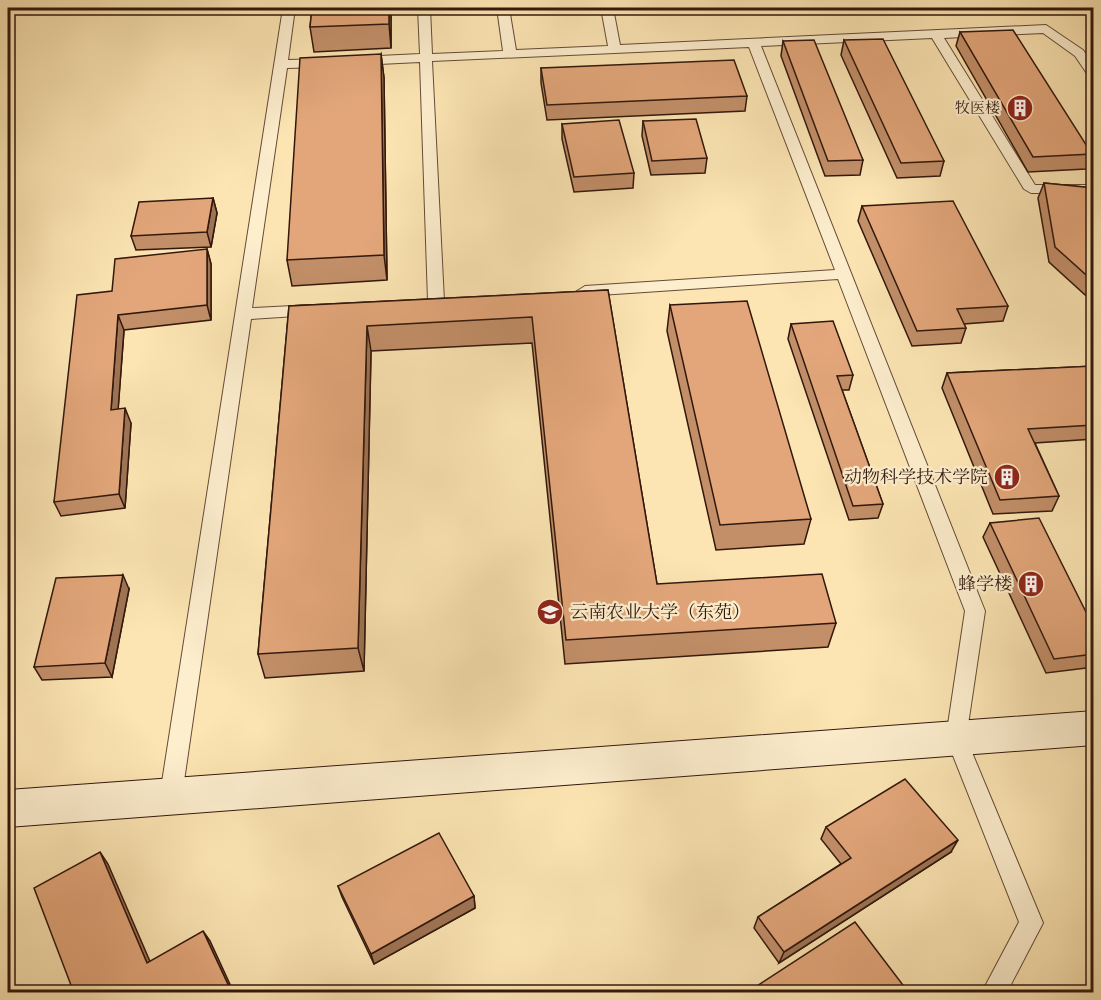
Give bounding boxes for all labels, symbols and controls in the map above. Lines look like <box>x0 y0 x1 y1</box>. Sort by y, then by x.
building icon: 牧医楼 <box>1005 93 1035 123</box>
place label: 牧医楼 <box>955 99 1000 120</box>
building icon: 动物科学技术学院 <box>992 462 1022 492</box>
place label: 动物科学技术学院 <box>844 466 988 491</box>
building icon: 蜂学楼 <box>1016 569 1046 599</box>
place label: 蜂学楼 <box>958 573 1012 598</box>
school or university icon: 云南农业大学（东苑） <box>535 597 565 627</box>
place label: 云南农业大学（东苑） <box>570 601 750 626</box>

